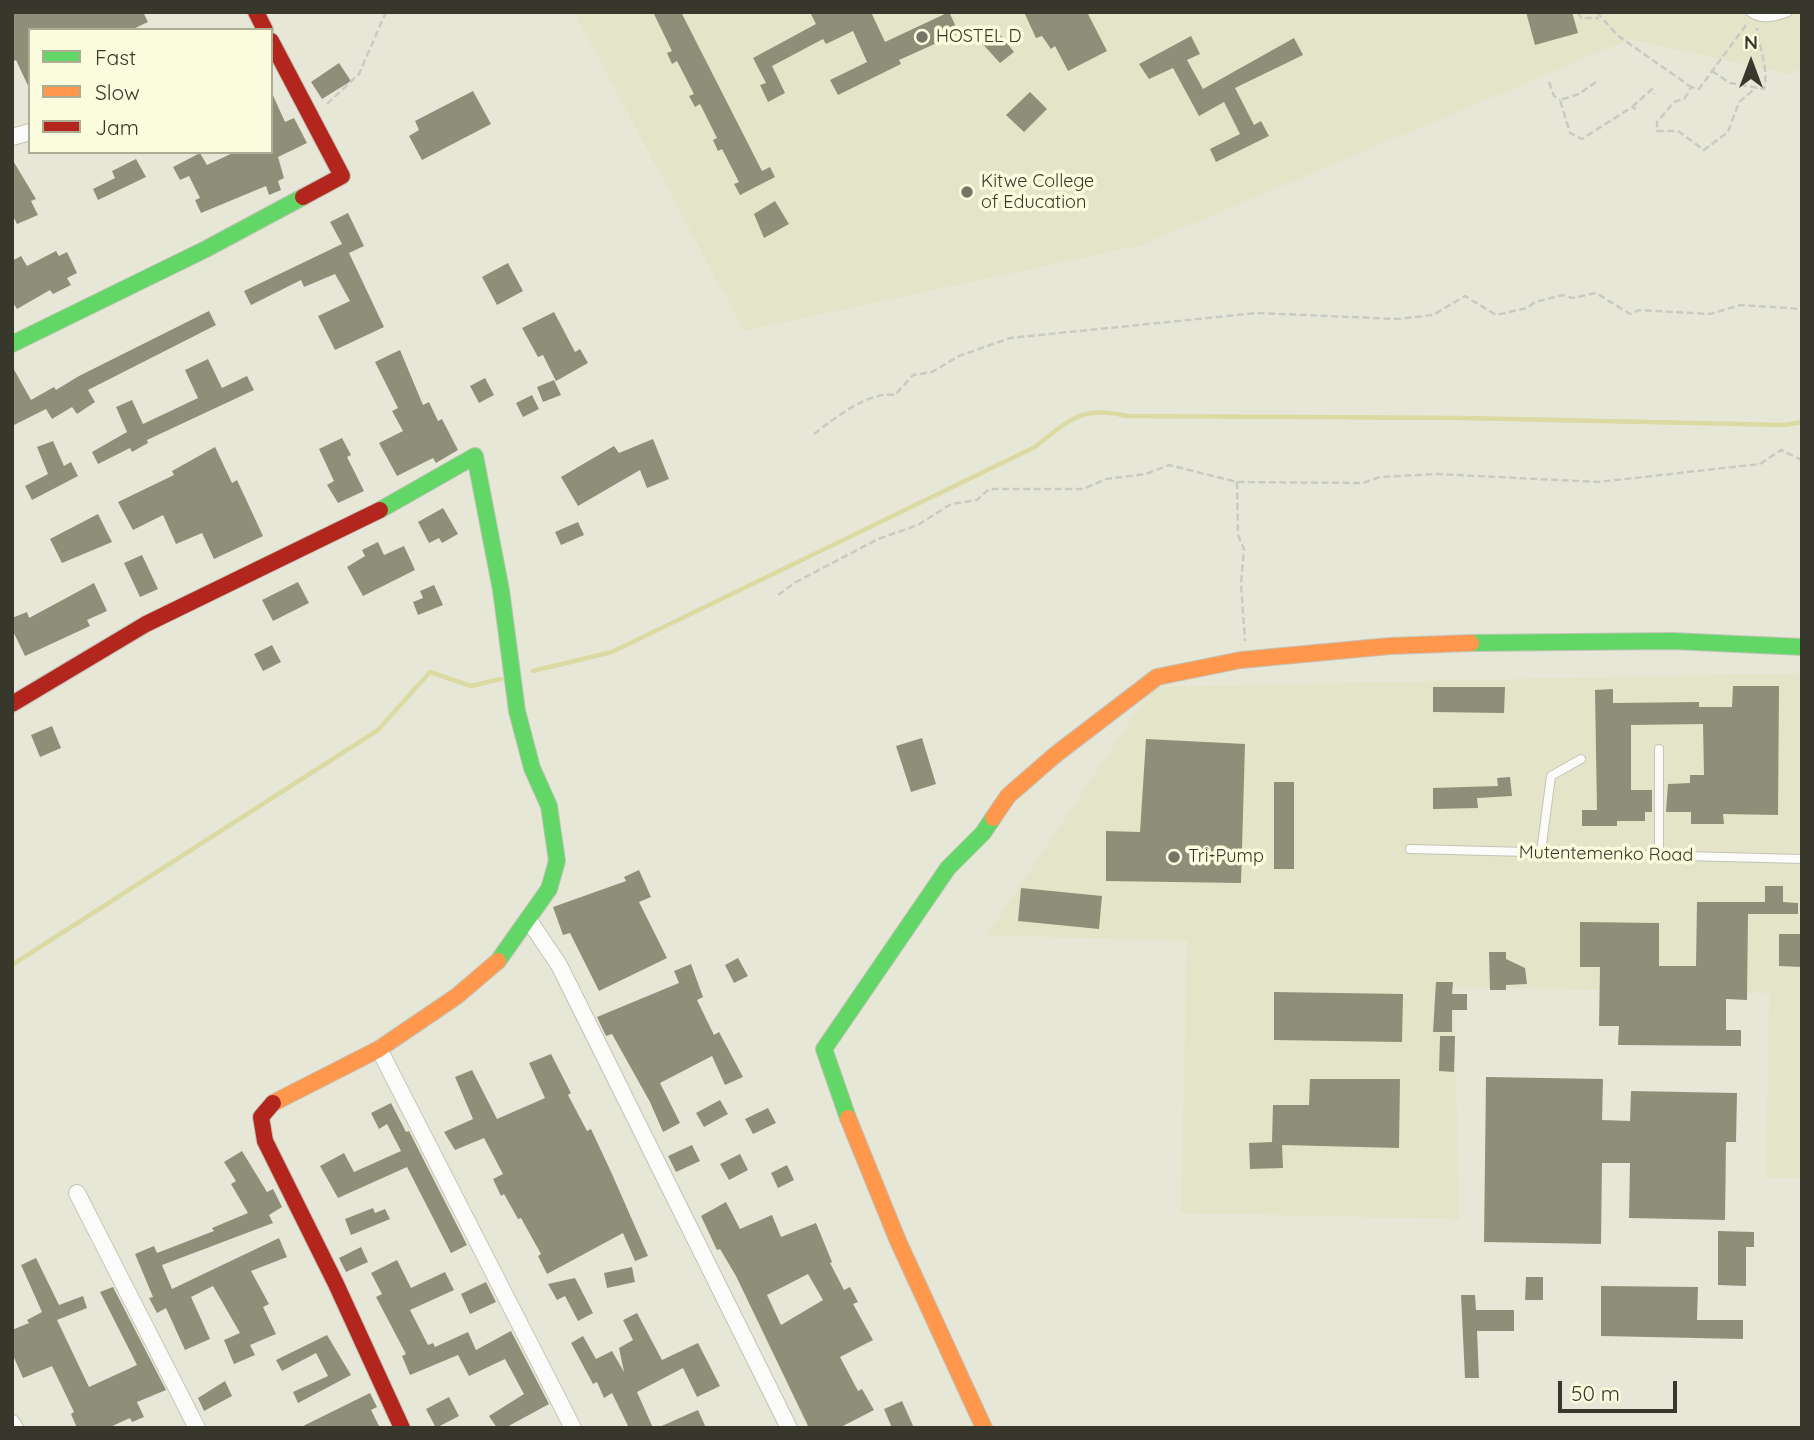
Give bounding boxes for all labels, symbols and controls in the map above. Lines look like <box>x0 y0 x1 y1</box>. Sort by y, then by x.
place label: HOSTEL D <box>936 26 1021 48</box>
legend <box>28 28 273 154</box>
north arrow <box>1716 28 1786 98</box>
marker: HOSTEL D <box>914 29 930 45</box>
text: N <box>1744 30 1758 54</box>
text: Fast <box>95 44 136 70</box>
text: Slow <box>95 79 140 105</box>
text: Jam <box>95 114 139 140</box>
place label: Kitwe College of Education <box>981 171 1094 214</box>
marker: Kitwe College of Education <box>959 184 975 200</box>
street label: Mutentemenko Road <box>1519 842 1693 866</box>
place label: Tri-Pump <box>1188 846 1264 868</box>
marker: Tri-Pump <box>1166 849 1182 865</box>
scale bar <box>1562 1366 1681 1410</box>
text: 50 m <box>1571 1380 1620 1406</box>

